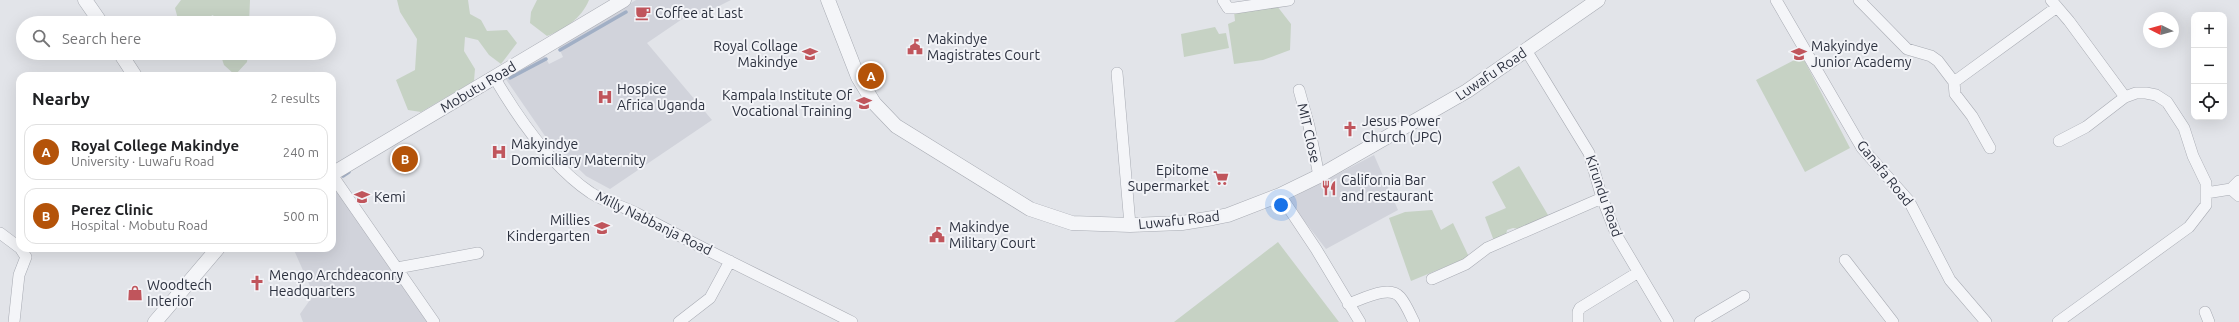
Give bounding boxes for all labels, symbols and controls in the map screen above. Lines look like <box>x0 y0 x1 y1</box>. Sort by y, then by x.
cafe icon: Coffee at Last <box>634 4 652 22</box>
place label: Coffee at Last <box>655 5 743 21</box>
north arrow <box>2143 12 2179 48</box>
map controls <box>2191 12 2227 120</box>
button: + <box>2191 12 2227 48</box>
search box <box>16 16 336 60</box>
icon: search <box>30 27 52 49</box>
text: Search here <box>62 30 141 47</box>
place label: Makindye Magistrates Court <box>927 31 1040 63</box>
place label: Royal Collage Makindye <box>713 38 798 70</box>
public building icon: Makindye Magistrates Court <box>906 38 924 56</box>
place label: Makyindye Junior Academy <box>1811 38 1912 70</box>
street label: Luwafu Road <box>1453 44 1529 104</box>
school or university icon: Royal Collage Makindye <box>801 45 819 63</box>
school or university icon: Makyindye Junior Academy <box>1790 45 1808 63</box>
button: − <box>2191 48 2227 84</box>
street label: Mobutu Road <box>437 58 519 116</box>
pin: A <box>858 61 884 91</box>
place label: Hospice Africa Uganda <box>617 81 705 113</box>
button: locate <box>2191 84 2227 120</box>
place label: Kampala Institute Of Vocational Training <box>722 87 853 119</box>
hospital icon: Hospice Africa Uganda <box>596 88 614 106</box>
text: Nearby <box>32 89 90 108</box>
text: 2 results <box>270 91 320 105</box>
school or university icon: Kampala Institute Of Vocational Training <box>855 94 873 112</box>
street label: MIT Close <box>1294 101 1324 165</box>
place label: Jesus Power Church (JPC) <box>1362 113 1442 145</box>
church icon: Jesus Power Church (JPC) <box>1341 120 1359 138</box>
place label: Makyindye Domiciliary Maternity <box>511 136 646 168</box>
text: Royal College Makindye <box>71 137 239 154</box>
street label: Ganafa Road <box>1854 137 1916 209</box>
hospital icon: Makyindye Domiciliary Maternity <box>490 143 508 161</box>
pin: B <box>392 144 418 174</box>
text: A <box>41 145 51 159</box>
text: 240 m <box>283 145 319 159</box>
street label: Kirundu Road <box>1583 153 1625 239</box>
text: University · Luwafu Road <box>71 154 214 168</box>
place label: Epitome Supermarket <box>1128 162 1209 194</box>
supermarket icon: Epitome Supermarket <box>1212 169 1230 187</box>
place label: California Bar and restaurant <box>1341 172 1434 204</box>
restaurant icon: California Bar and restaurant <box>1320 179 1338 197</box>
school or university icon: Kemi <box>353 188 371 206</box>
street label: Milly Nabbanja Road <box>593 188 715 258</box>
place label: Kemi <box>374 189 406 205</box>
your location <box>1271 195 1291 215</box>
text: Perez Clinic <box>71 201 153 218</box>
street label: Luwafu Road <box>1137 208 1221 232</box>
text: B <box>42 209 50 223</box>
text: 500 m <box>283 209 319 223</box>
place label: Millies Kindergarten <box>507 212 590 244</box>
text: Hospital · Mobutu Road <box>71 218 208 232</box>
school or university icon: Millies Kindergarten <box>593 219 611 237</box>
place label: Makindye Military Court <box>949 219 1036 251</box>
public building icon: Makindye Military Court <box>928 226 946 244</box>
place label: Mengo Archdeaconry Headquarters <box>269 267 404 299</box>
church icon: Mengo Archdeaconry Headquarters <box>248 274 266 292</box>
place label: Woodtech Interior <box>147 277 212 309</box>
shop icon: Woodtech Interior <box>126 284 144 302</box>

